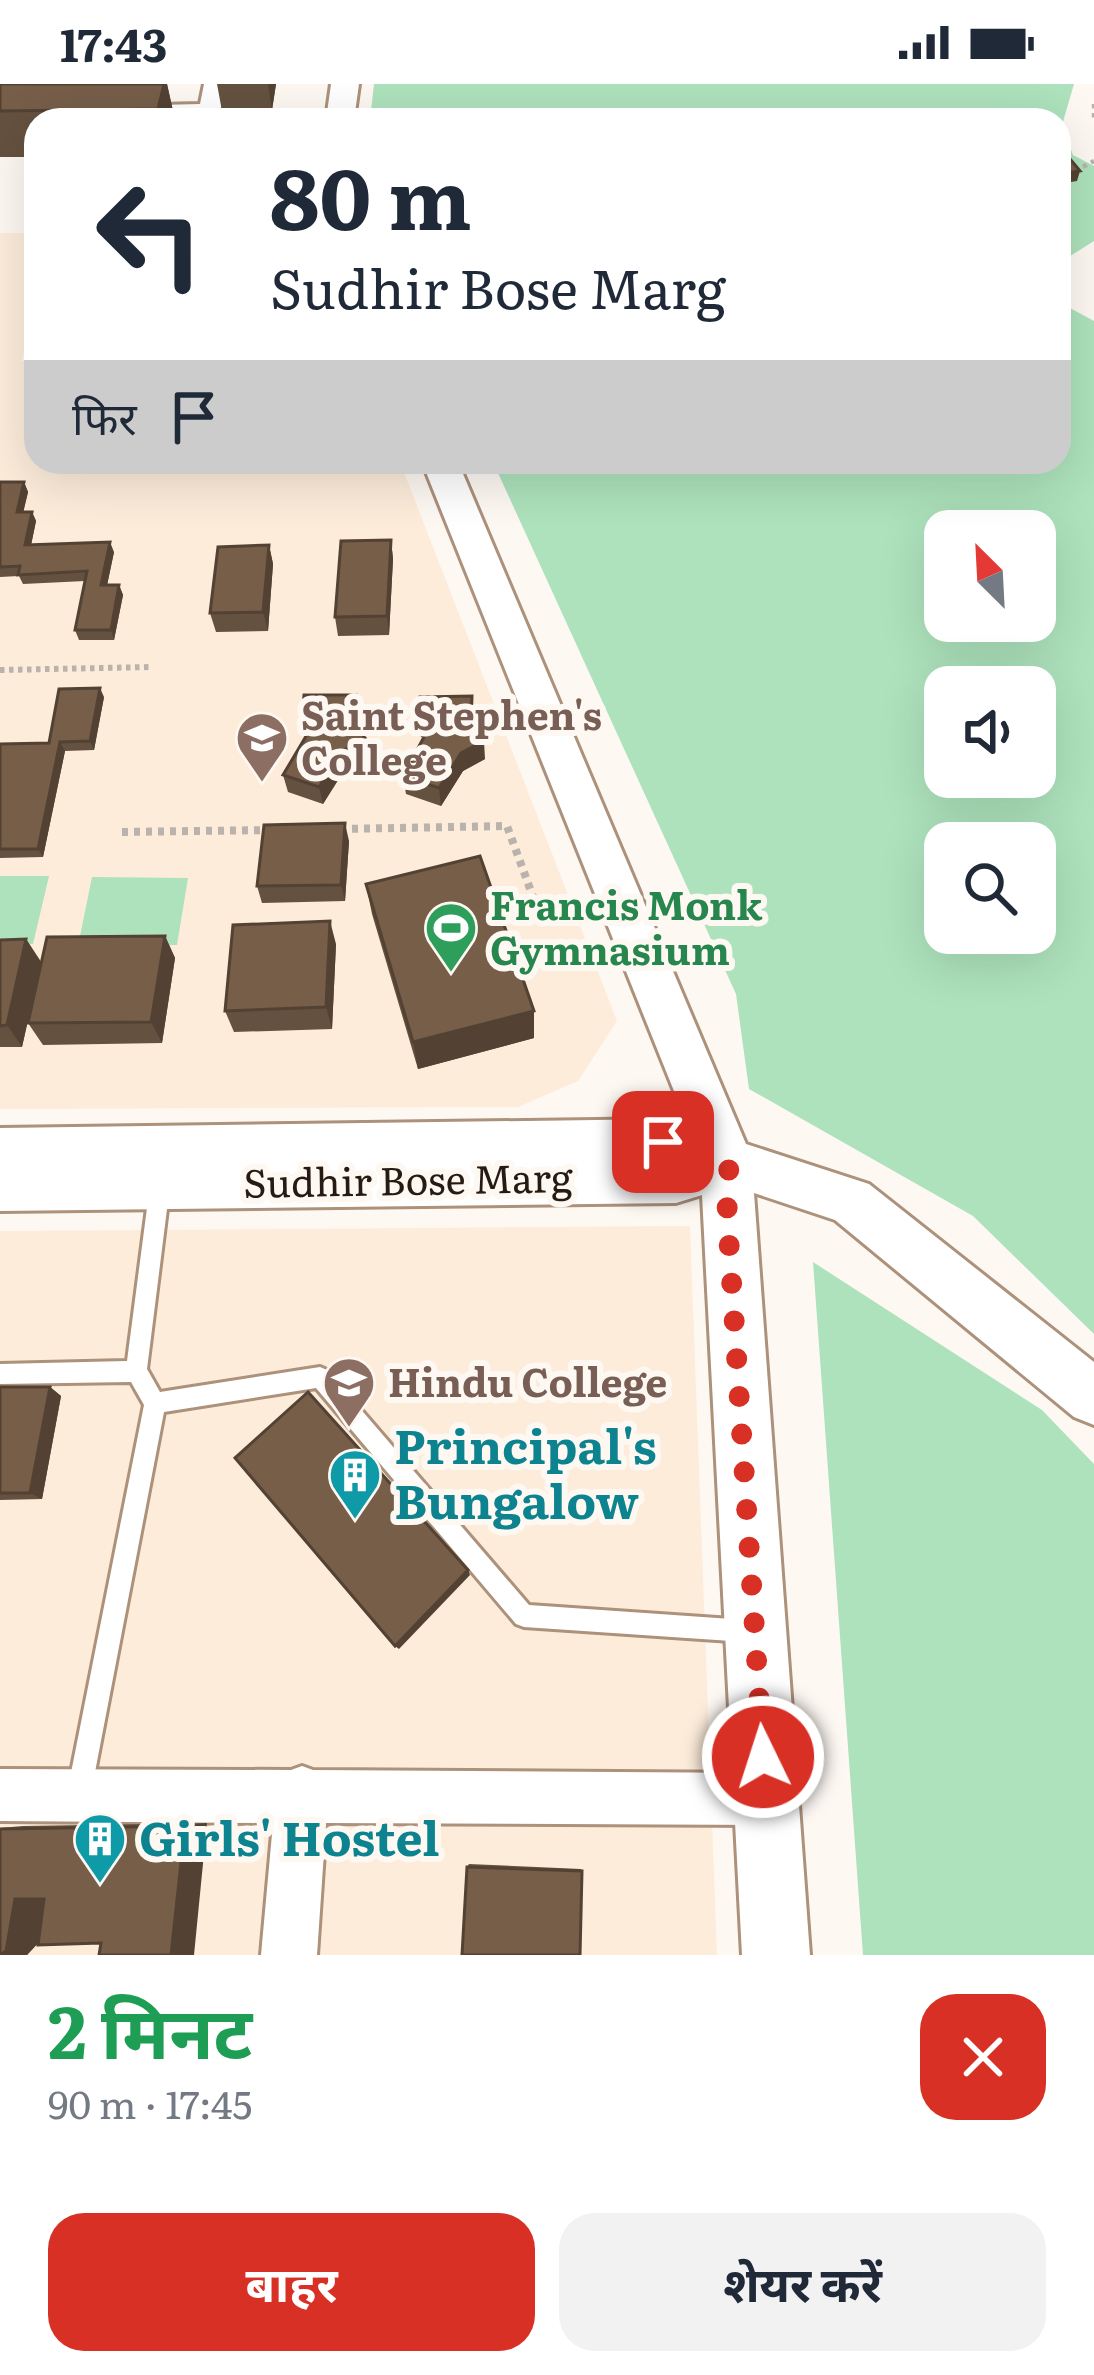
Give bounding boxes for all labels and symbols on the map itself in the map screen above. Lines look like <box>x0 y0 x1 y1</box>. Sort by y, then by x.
north arrow <box>924 510 1056 642</box>
place label: Saint Stephen's College <box>301 684 602 787</box>
school or university icon: Saint Stephen's College <box>234 710 290 784</box>
place label: Francis Monk Gymnasium <box>490 874 763 977</box>
sports icon: Francis Monk Gymnasium <box>423 900 479 974</box>
pin <box>612 1091 714 1193</box>
street label: Sudhir Bose Marg <box>243 1146 573 1210</box>
place label: Hindu College <box>388 1351 667 1409</box>
school or university icon: Hindu College <box>321 1355 377 1429</box>
place label: Principal's Bungalow <box>394 1408 657 1534</box>
building icon: Principal's Bungalow <box>327 1447 383 1521</box>
position arrow <box>700 1694 826 1820</box>
place label: Girls' Hostel <box>139 1800 440 1871</box>
building icon: Girls' Hostel <box>72 1811 128 1885</box>

